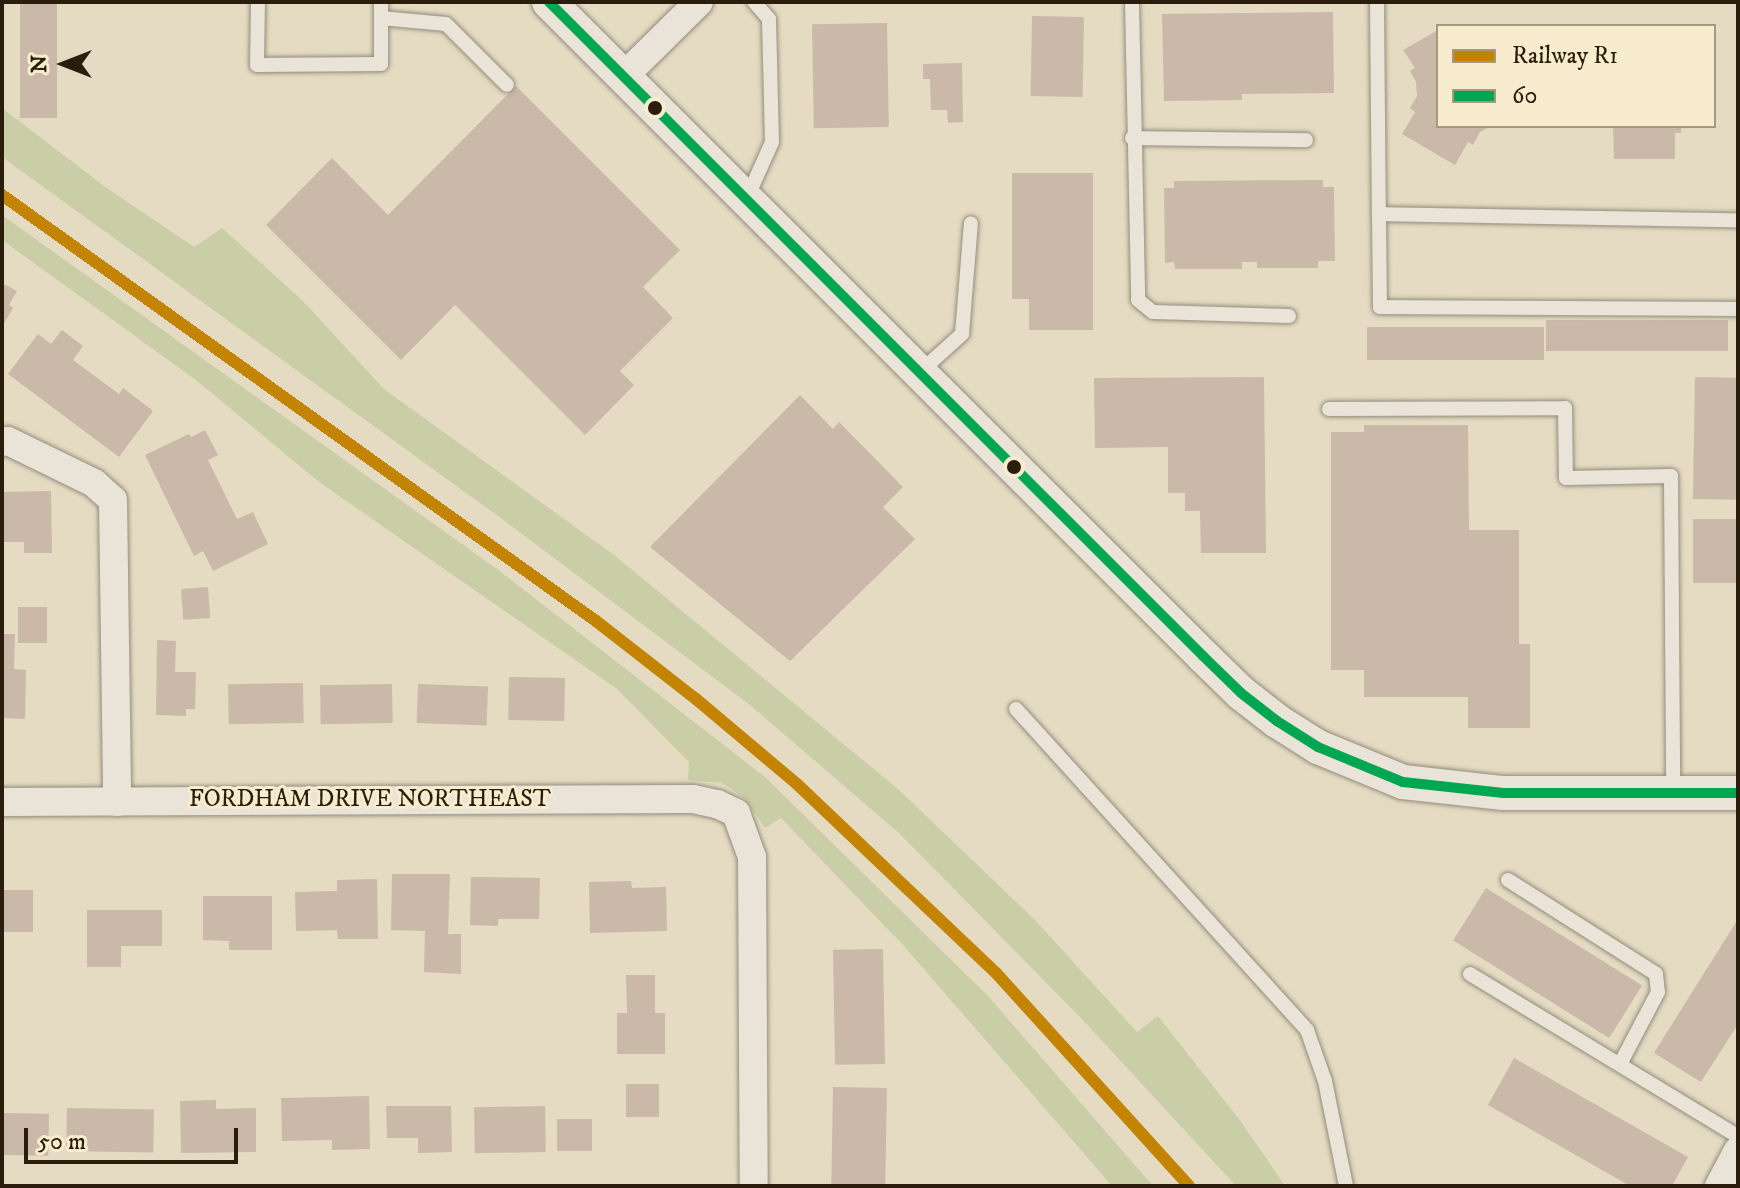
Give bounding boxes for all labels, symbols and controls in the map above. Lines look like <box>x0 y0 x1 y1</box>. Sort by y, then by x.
north arrow <box>24 24 104 104</box>
legend <box>1436 24 1716 128</box>
text: Railway R1 <box>1512 41 1618 71</box>
text: N <box>26 55 53 73</box>
text: 60 <box>1512 81 1537 111</box>
unlabelled marker <box>647 100 663 116</box>
unlabelled marker <box>1006 459 1022 475</box>
street label: FORDHAM DRIVE NORTHEAST <box>189 786 551 814</box>
scale bar <box>28 1112 242 1162</box>
text: 50 m <box>38 1127 86 1157</box>

